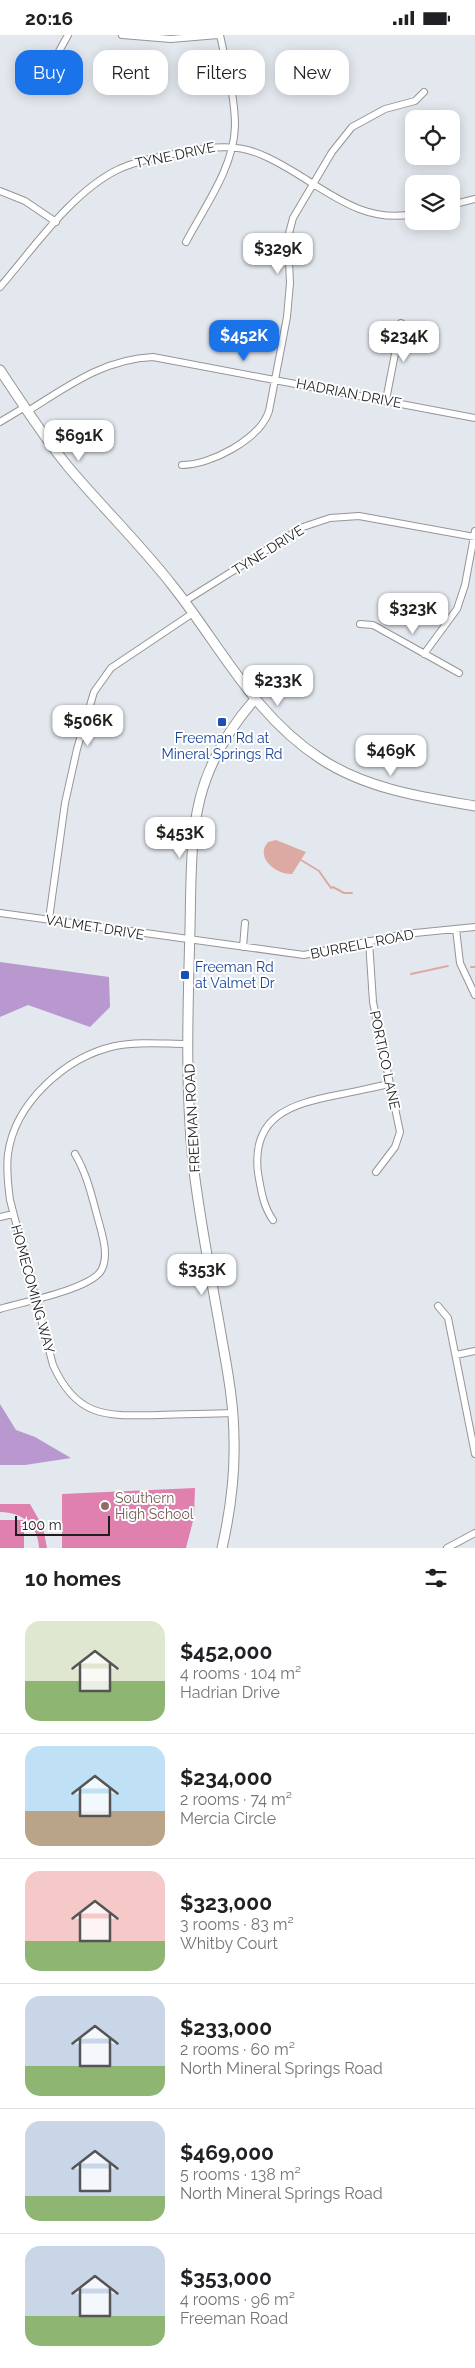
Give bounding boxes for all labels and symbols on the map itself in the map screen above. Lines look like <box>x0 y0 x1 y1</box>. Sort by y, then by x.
street label: TYNE DRIVE <box>134 139 216 171</box>
pin: $329K <box>243 233 313 275</box>
pin: $452K <box>209 319 279 362</box>
pin: $234K <box>369 321 439 363</box>
street label: HADRIAN DRIVE <box>295 375 403 411</box>
pin: $691K <box>44 419 114 462</box>
street label: TYNE DRIVE <box>229 522 307 578</box>
pin: $323K <box>378 593 448 635</box>
pin: $233K <box>243 665 313 707</box>
pin: $506K <box>53 705 123 747</box>
marker: Freeman Rd at Mineral Springs Rd <box>216 716 228 728</box>
place label: Freeman Rd at Mineral Springs Rd <box>161 730 283 762</box>
pin: $469K <box>356 735 426 777</box>
pin: $453K <box>145 817 215 859</box>
street label: VALMET DRIVE <box>45 911 145 943</box>
street label: BURRELL ROAD <box>309 926 415 962</box>
place label: Freeman Rd at Valmet Dr <box>195 959 275 991</box>
marker: Freeman Rd at Valmet Dr <box>179 969 191 981</box>
street label: PORTICO LANE <box>367 1009 403 1111</box>
street label: FREEMAN ROAD <box>181 1063 203 1173</box>
street label: HOMECOMING WAY <box>8 1223 58 1355</box>
pin: $353K <box>167 1253 237 1296</box>
place label: Southern High School <box>115 1490 194 1522</box>
marker: Southern High School <box>99 1500 111 1512</box>
scale bar <box>15 1513 110 1536</box>

